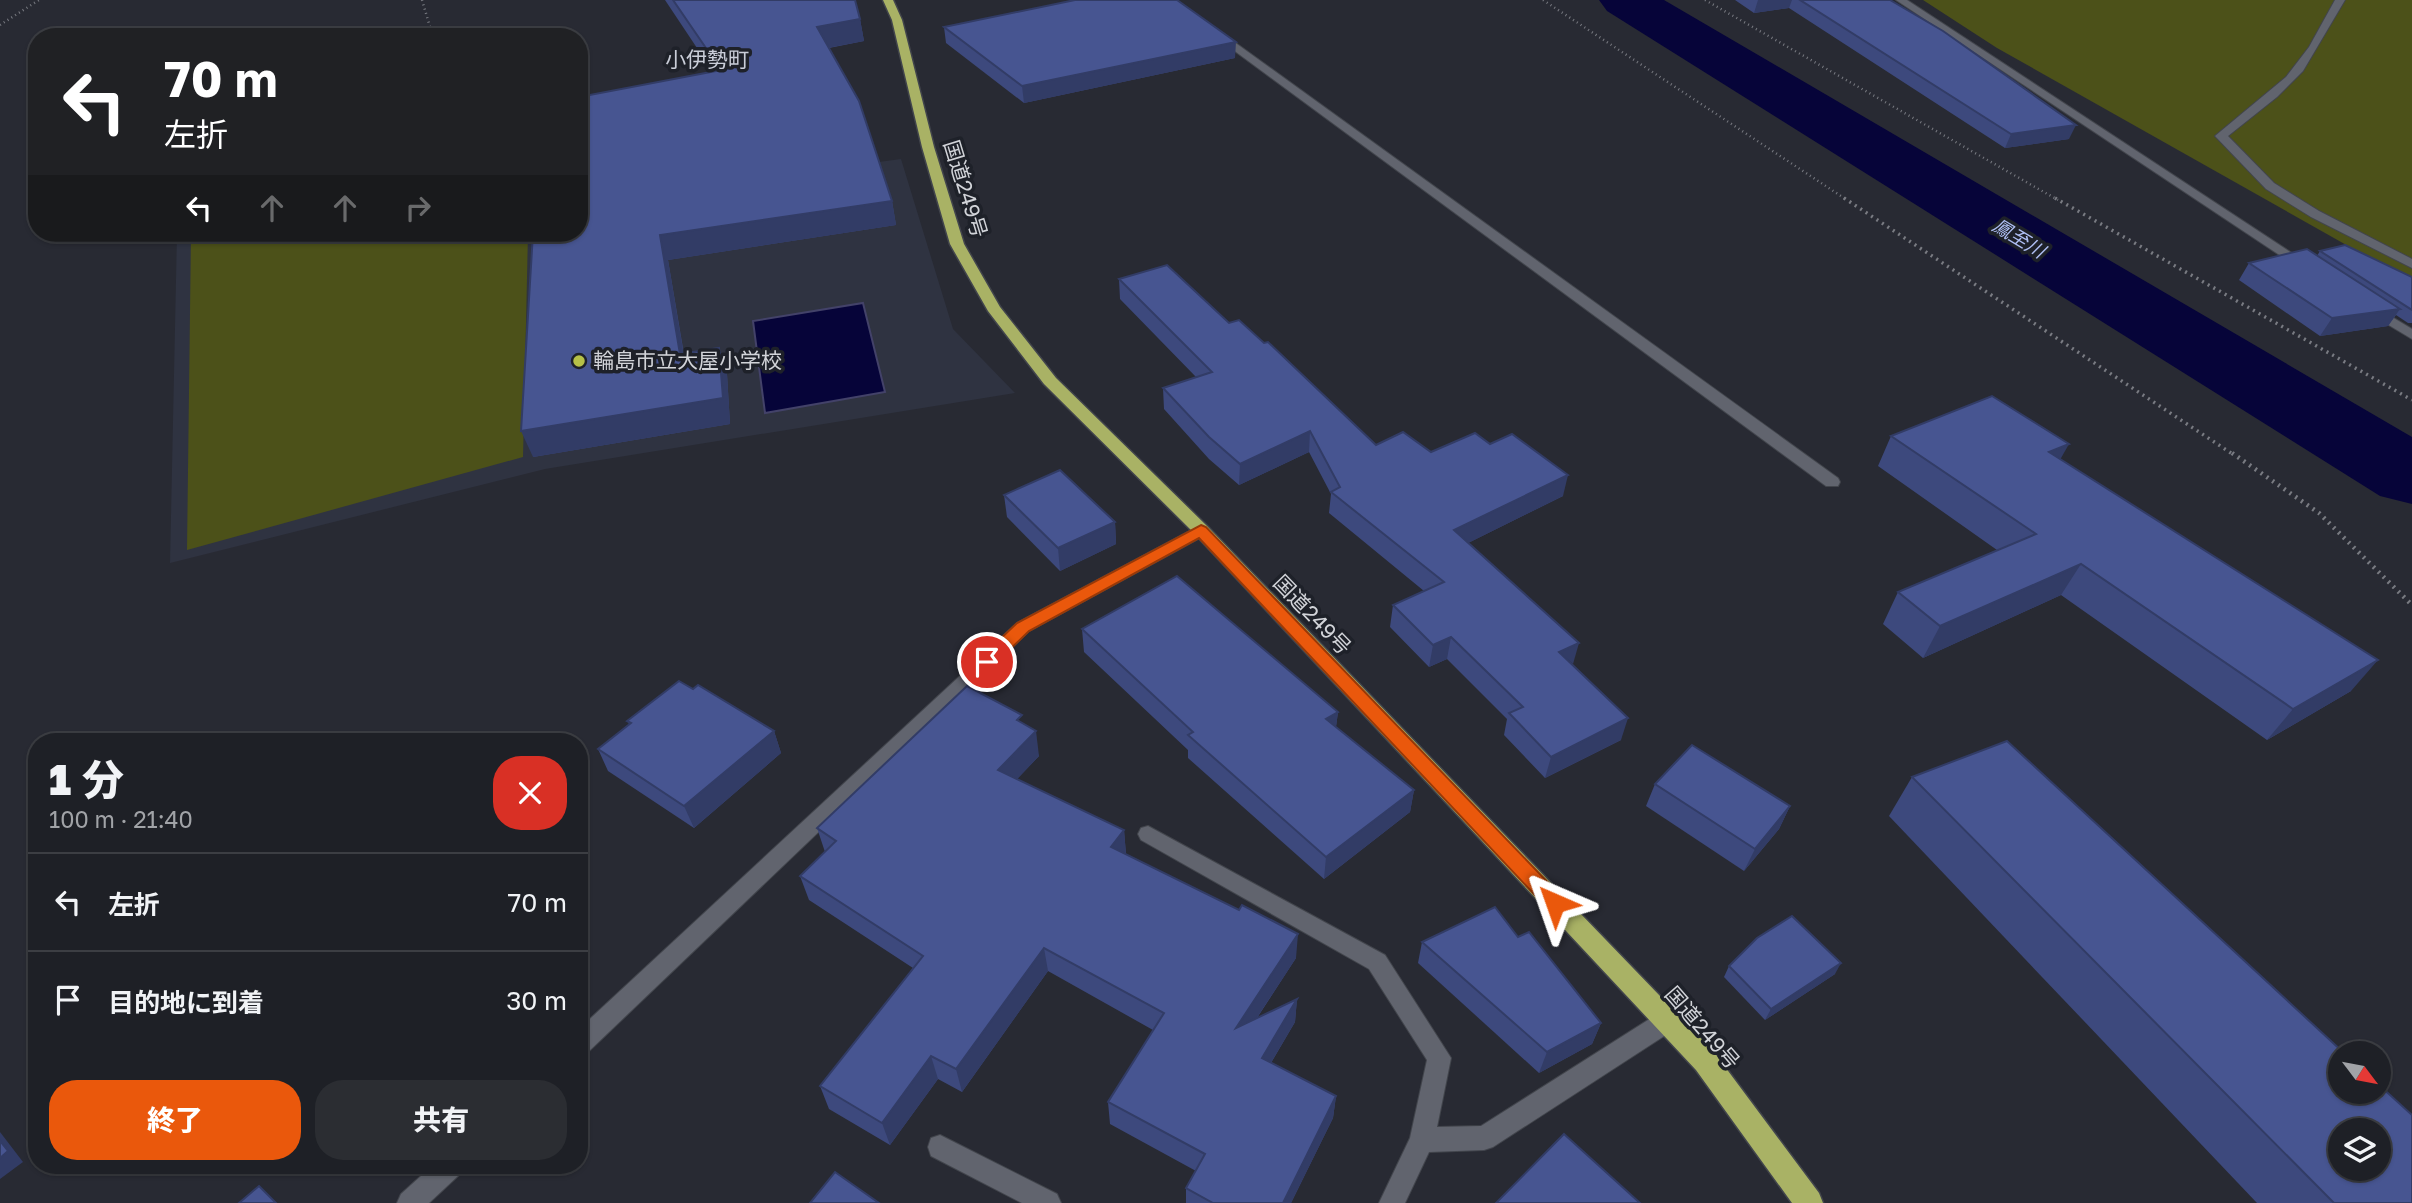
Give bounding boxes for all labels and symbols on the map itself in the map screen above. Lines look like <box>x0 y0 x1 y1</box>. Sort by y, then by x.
district label: 小伊勢町 <box>665 46 749 72</box>
street label: 国道249号 <box>939 137 993 241</box>
water label: 鳳至川 <box>1989 213 2051 263</box>
place label: 輪島市立大屋小学校 <box>593 347 782 373</box>
marker: 輪島市立大屋小学校 <box>571 353 587 369</box>
street label: 国道249号 <box>1268 569 1357 660</box>
pin <box>957 632 1017 692</box>
position arrow <box>1518 866 1592 940</box>
street label: 国道249号 <box>1660 981 1746 1074</box>
north arrow <box>2328 1041 2390 1104</box>

